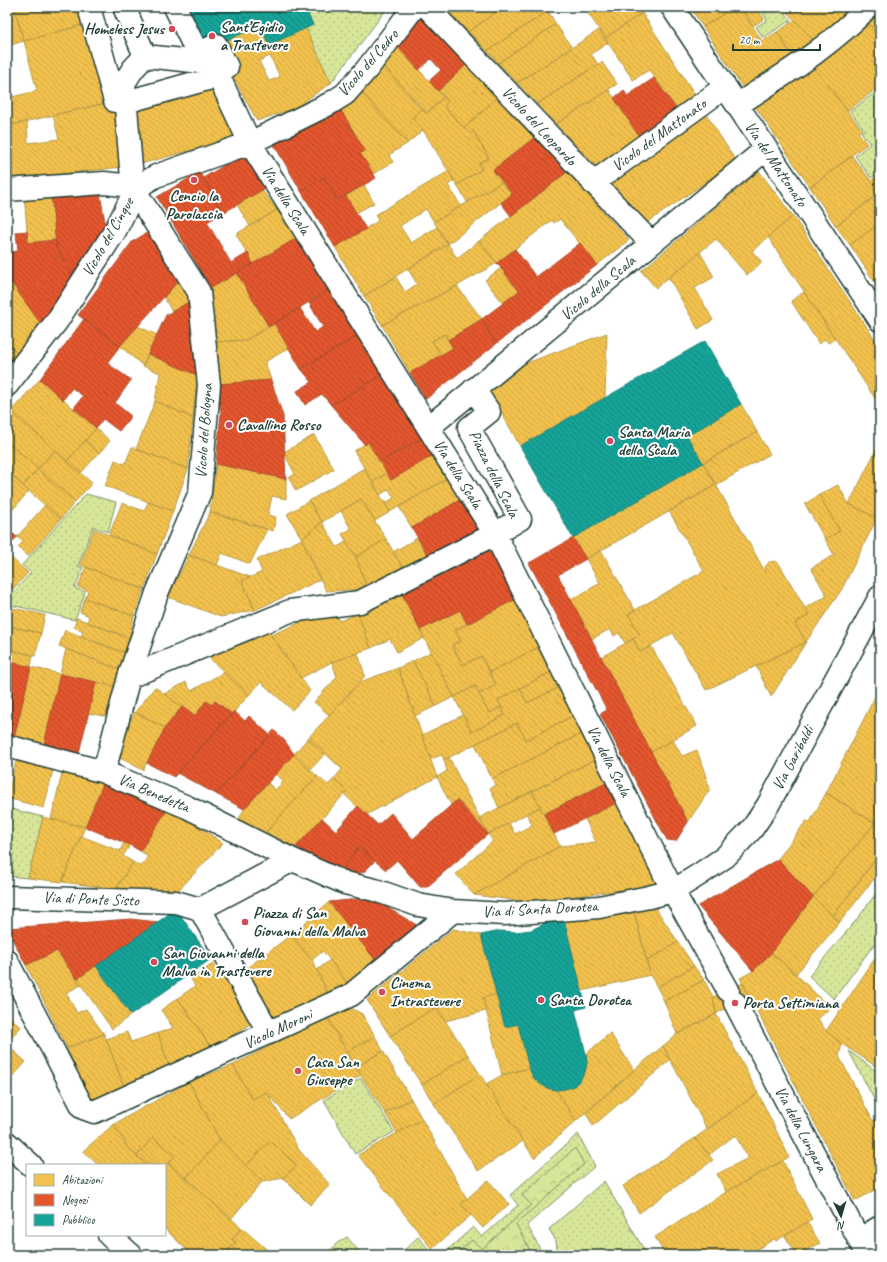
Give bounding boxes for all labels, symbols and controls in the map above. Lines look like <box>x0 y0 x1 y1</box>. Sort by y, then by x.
place label: Sant’Egidio a Trastevere <box>220 17 289 55</box>
place label: Homeless Jesus <box>84 19 165 39</box>
marker: Homeless Jesus <box>167 24 177 34</box>
street label: Vicolo del Cedro <box>333 24 404 101</box>
scale bar <box>733 26 820 52</box>
marker: Sant’Egidio a Trastevere <box>207 31 217 41</box>
text: 20 m <box>739 32 761 48</box>
street label: Vicolo del Leopardo <box>497 82 582 171</box>
street label: Vicolo del Mattonato <box>608 93 712 176</box>
street label: Via del Mattonato <box>740 118 813 212</box>
street label: Via della Scala <box>257 162 316 239</box>
marker: Cencio la Parolaccia <box>189 175 199 185</box>
place label: Cencio la Parolaccia <box>166 186 224 224</box>
street label: Vicolo del Cinque <box>77 193 139 280</box>
street label: Vicolo della Scala <box>556 250 640 325</box>
street label: Vicolo del Bologna <box>191 382 217 479</box>
place label: Cavallino Rosso <box>237 415 322 435</box>
marker: Cavallino Rosso <box>224 420 234 430</box>
place label: Santa Maria della Scala <box>618 422 691 460</box>
street label: Piazza della Scala <box>464 427 524 522</box>
street label: Via della Scala <box>429 436 488 513</box>
marker: Santa Maria della Scala <box>605 436 615 446</box>
street label: Via Garibaldi <box>768 721 819 794</box>
street label: Via della Scala <box>582 722 636 801</box>
street label: Via Benedetta <box>115 769 194 818</box>
street label: Via di Ponte Sisto <box>43 887 140 911</box>
street label: Via di Santa Dorotea <box>482 896 599 922</box>
place label: Piazza di San Giovanni della Malva <box>253 903 367 941</box>
marker: Piazza di San Giovanni della Malva <box>240 917 250 927</box>
place label: San Giovanni della Malva in Trastevere <box>162 943 272 981</box>
marker: San Giovanni della Malva in Trastevere <box>149 957 159 967</box>
place label: Cinema Intrastevere <box>390 973 462 1011</box>
marker: Cinema Intrastevere <box>377 987 387 997</box>
place label: Santa Dorotea <box>549 990 632 1010</box>
place label: Porta Settimiana <box>743 993 840 1013</box>
marker: Santa Dorotea <box>536 995 546 1005</box>
marker: Porta Settimiana <box>730 998 740 1008</box>
street label: Vicolo Moroni <box>241 1004 317 1054</box>
place label: Casa San Giuseppe <box>306 1052 359 1090</box>
marker: Casa San Giuseppe <box>293 1066 303 1076</box>
street label: Via della Lungara <box>770 1083 832 1176</box>
legend <box>26 1164 166 1236</box>
text: Abitazioni <box>62 1172 104 1188</box>
text: Negozi <box>62 1192 89 1208</box>
north arrow <box>821 1196 861 1236</box>
text: Pubblico <box>62 1212 96 1228</box>
text: N <box>836 1219 846 1233</box>

